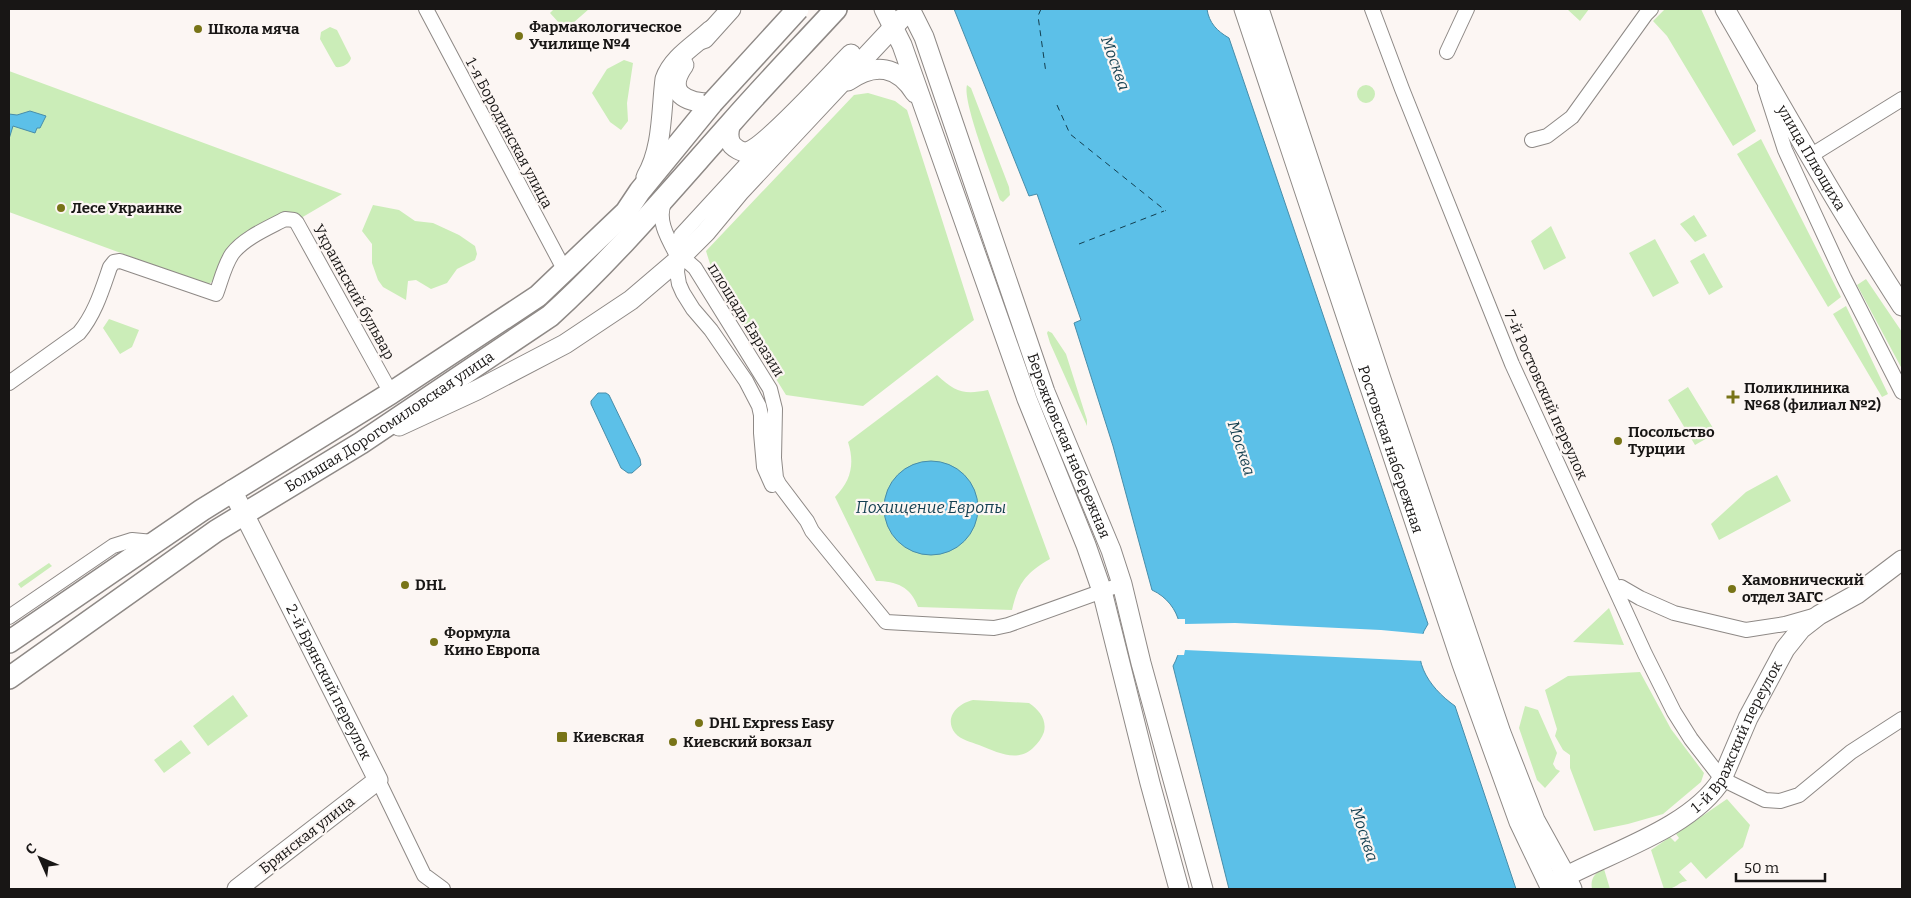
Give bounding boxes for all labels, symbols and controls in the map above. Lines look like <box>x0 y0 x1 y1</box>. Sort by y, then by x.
place label: Фармакологическое Училище №4 <box>529 18 682 53</box>
place label: Школа мяча <box>208 20 300 38</box>
marker: Школа мяча <box>192 23 204 35</box>
marker: Фармакологическое Училище №4 <box>513 30 525 42</box>
water label: Москва <box>1097 33 1134 93</box>
street label: 1-я Бородинская улица <box>462 55 556 211</box>
street label: улица Плющиха <box>1773 101 1849 214</box>
place label: Лесе Украинке <box>71 199 182 217</box>
marker: Лесе Украинке <box>55 202 67 214</box>
street label: Украинский бульвар <box>309 221 399 363</box>
street label: площадь Евразии <box>704 260 788 380</box>
street label: 7-й Ростовский переулок <box>1500 308 1592 483</box>
street label: Большая Дорогомиловская улица <box>282 347 497 496</box>
street label: Бережковская набережная <box>1023 351 1114 541</box>
street label: Ростовская набережная <box>1354 363 1427 535</box>
place label: Поликлиника №68 (филиал №2) <box>1744 379 1881 414</box>
marker: Поликлиника №68 (филиал №2) <box>1726 390 1740 404</box>
water label: Москва <box>1224 418 1259 478</box>
place label: Посольство Турции <box>1628 423 1715 458</box>
marker: Посольство Турции <box>1612 435 1624 447</box>
water label: Похищение Европы <box>856 498 1006 517</box>
place label: Хамовнический отдел ЗАГС <box>1742 571 1864 606</box>
place label: DHL <box>415 576 446 594</box>
marker: DHL <box>399 579 411 591</box>
marker: Хамовнический отдел ЗАГС <box>1726 583 1738 595</box>
street label: 2-й Брянский переулок <box>282 601 375 763</box>
place label: Формула Кино Европа <box>444 624 541 659</box>
marker: Формула Кино Европа <box>428 636 440 648</box>
street label: 1-й Вражский переулок <box>1688 658 1786 817</box>
place label: DHL Express Easy <box>709 714 835 732</box>
marker: DHL Express Easy <box>693 717 705 729</box>
place label: Киевская <box>573 728 645 746</box>
marker: Киевская <box>555 730 569 744</box>
place label: Киевский вокзал <box>683 733 812 751</box>
marker: Киевский вокзал <box>667 736 679 748</box>
street label: Брянская улица <box>256 792 358 878</box>
water label: Москва <box>1347 804 1382 864</box>
north arrow <box>15 833 65 883</box>
text: С <box>22 840 40 858</box>
scale bar <box>1736 850 1825 882</box>
text: 50 m <box>1744 859 1780 877</box>

